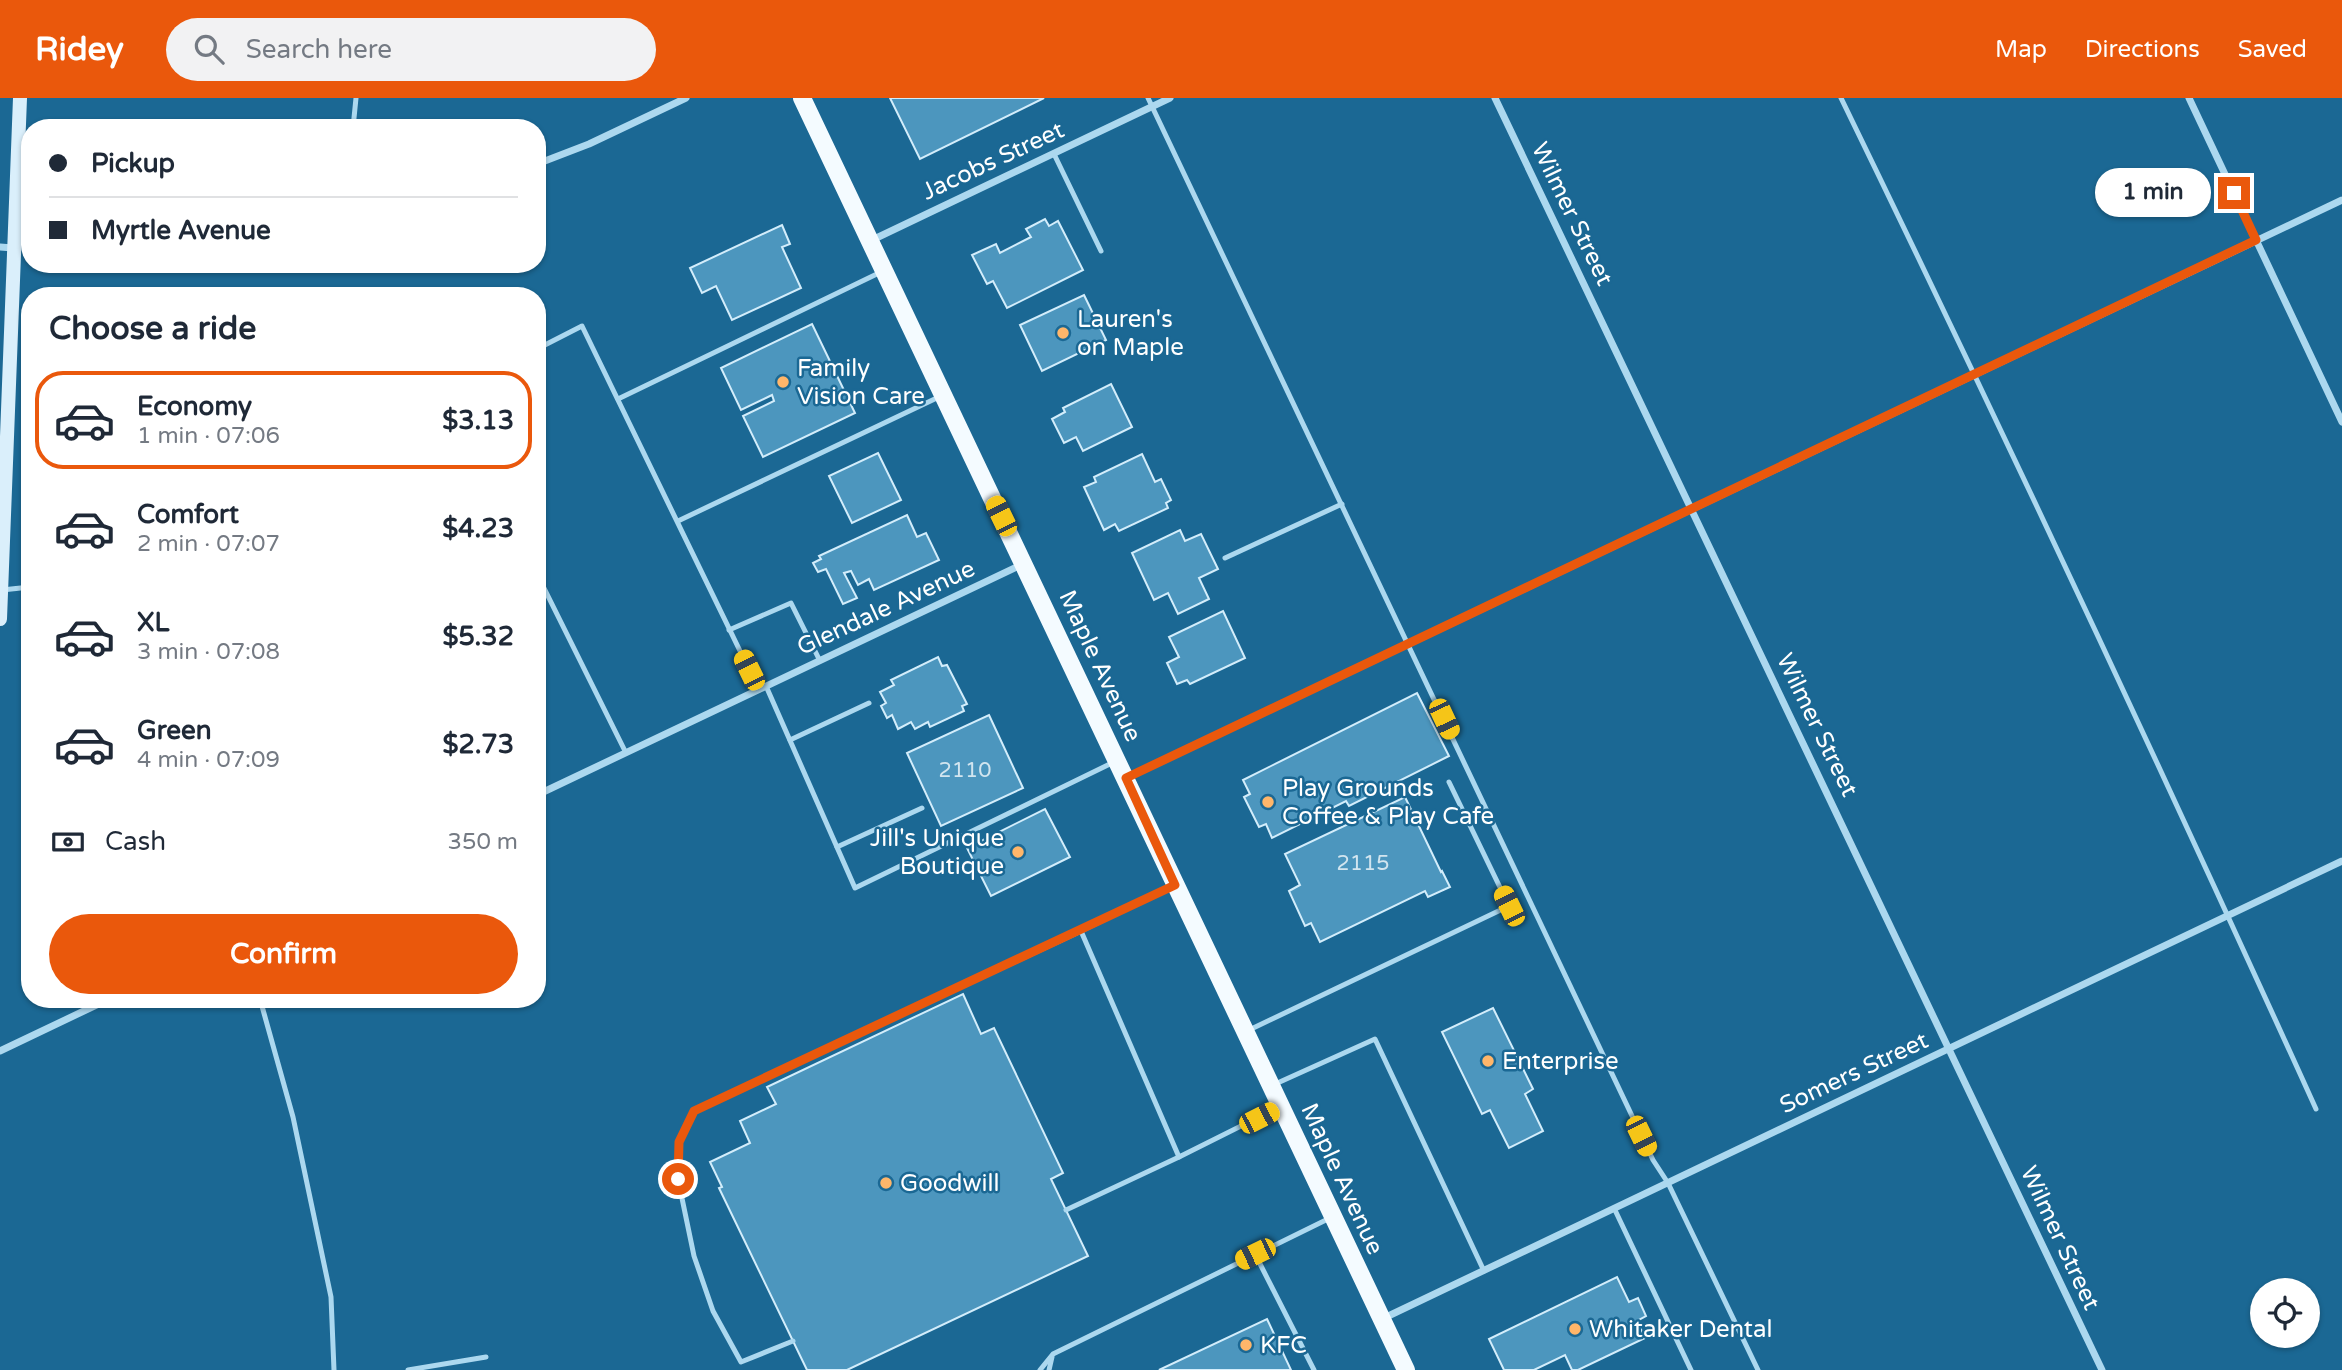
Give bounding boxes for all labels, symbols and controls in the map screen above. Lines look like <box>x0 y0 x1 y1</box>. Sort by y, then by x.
search box <box>166 18 656 81</box>
text: Ridey <box>35 30 124 69</box>
icon: search <box>190 30 228 68</box>
text: Search here <box>246 34 392 65</box>
text: Map <box>1995 35 2047 64</box>
text: Directions <box>2085 35 2200 64</box>
text: Saved <box>2238 35 2307 64</box>
street label: Jacobs Street <box>917 115 1069 207</box>
street label: Wilmer Street <box>1525 138 1619 290</box>
text: Pickup <box>91 148 175 179</box>
callout: 1 min <box>2094 168 2210 217</box>
route end <box>2218 177 2250 209</box>
text: 1 min <box>2122 178 2184 206</box>
text: Myrtle Avenue <box>91 215 271 246</box>
place label: Lauren's on Maple <box>1077 305 1184 362</box>
text: Choose a ride <box>49 310 256 348</box>
marker: Lauren's on Maple <box>1055 325 1071 341</box>
place label: Family Vision Care <box>797 354 925 411</box>
marker: Family Vision Care <box>775 374 791 390</box>
icon: car <box>53 389 116 452</box>
text: Economy <box>137 391 252 422</box>
text: $3.13 <box>442 405 514 436</box>
text: 1 min · 07:06 <box>137 422 280 450</box>
car <box>983 493 1020 539</box>
icon: car <box>53 497 116 560</box>
text: Comfort <box>137 499 239 530</box>
text: $4.23 <box>442 513 514 544</box>
text: 2 min · 07:07 <box>137 530 280 558</box>
street label: Glendale Avenue <box>793 554 979 662</box>
street label: Maple Avenue <box>1052 586 1148 746</box>
icon: car <box>53 605 116 668</box>
text: XL <box>137 607 169 638</box>
text: $5.32 <box>442 621 514 652</box>
text: 3 min · 07:08 <box>137 638 280 666</box>
car <box>731 647 768 693</box>
street label: Wilmer Street <box>1770 649 1864 801</box>
car <box>1426 696 1463 742</box>
icon: car <box>53 713 116 776</box>
text: Green <box>137 715 212 746</box>
text: $2.73 <box>442 729 514 760</box>
text: 4 min · 07:09 <box>137 746 280 774</box>
house number: 2110 <box>939 758 991 783</box>
place label: Play Grounds Coffee & Play Cafe <box>1282 774 1494 831</box>
marker: Play Grounds Coffee & Play Cafe <box>1260 794 1276 810</box>
icon: cash <box>49 823 87 861</box>
place label: Jill's Unique Boutique <box>870 824 1004 881</box>
text: Cash <box>105 826 166 857</box>
text: 350 m <box>448 828 518 856</box>
marker: Jill's Unique Boutique <box>1010 844 1026 860</box>
house number: 2115 <box>1337 851 1389 876</box>
car <box>1491 883 1528 929</box>
button: Confirm <box>49 914 518 994</box>
street label: Somers Street <box>1775 1026 1933 1120</box>
place label: Enterprise <box>1502 1047 1619 1076</box>
marker: Enterprise <box>1480 1053 1496 1069</box>
car <box>1236 1099 1283 1137</box>
street label: Maple Avenue <box>1294 1099 1390 1259</box>
car <box>1623 1113 1660 1159</box>
street label: Wilmer Street <box>2014 1161 2106 1315</box>
route start <box>662 1163 694 1195</box>
place label: Goodwill <box>900 1169 999 1198</box>
marker: Goodwill <box>878 1175 894 1191</box>
car <box>1232 1235 1279 1273</box>
map controls <box>2250 1278 2320 1348</box>
button: locate <box>2250 1278 2320 1348</box>
place label: Whitaker Dental <box>1589 1315 1773 1344</box>
marker: Whitaker Dental <box>1567 1321 1583 1337</box>
place label: KFC <box>1260 1331 1307 1360</box>
marker: KFC <box>1238 1337 1254 1353</box>

